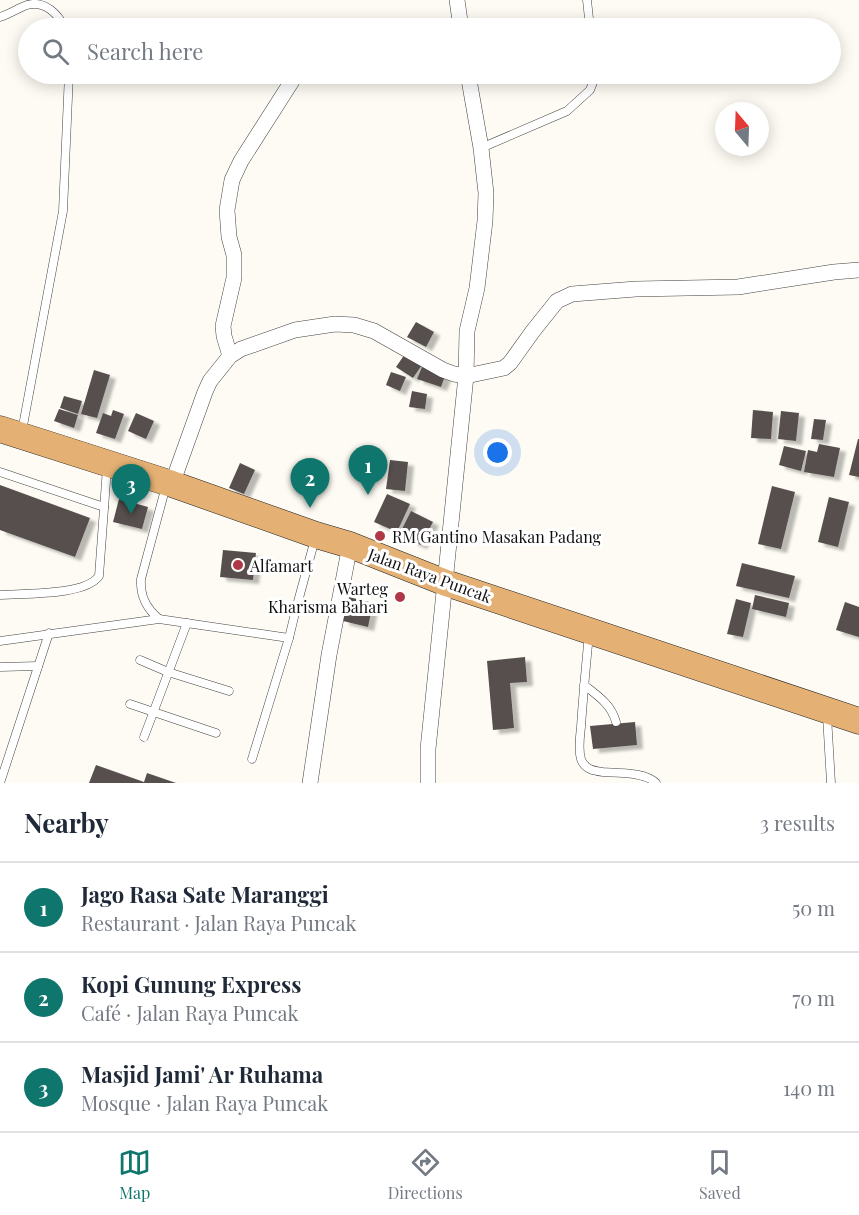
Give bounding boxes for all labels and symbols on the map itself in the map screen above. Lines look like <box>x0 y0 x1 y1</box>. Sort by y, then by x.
north arrow <box>715 102 769 156</box>
your location <box>483 438 512 467</box>
pin: 1 <box>348 446 388 495</box>
pin: 2 <box>290 458 330 508</box>
pin: 3 <box>112 464 150 514</box>
place label: RM Gantino Masakan Padang <box>392 526 602 547</box>
marker: RM Gantino Masakan Padang <box>373 529 387 543</box>
street label: Jalan Raya Puncak <box>365 543 495 607</box>
place label: Alfamart <box>249 555 313 576</box>
marker: Alfamart <box>231 558 245 572</box>
place label: Warteg Kharisma Bahari <box>268 578 389 617</box>
marker: Warteg Kharisma Bahari <box>393 590 407 604</box>

